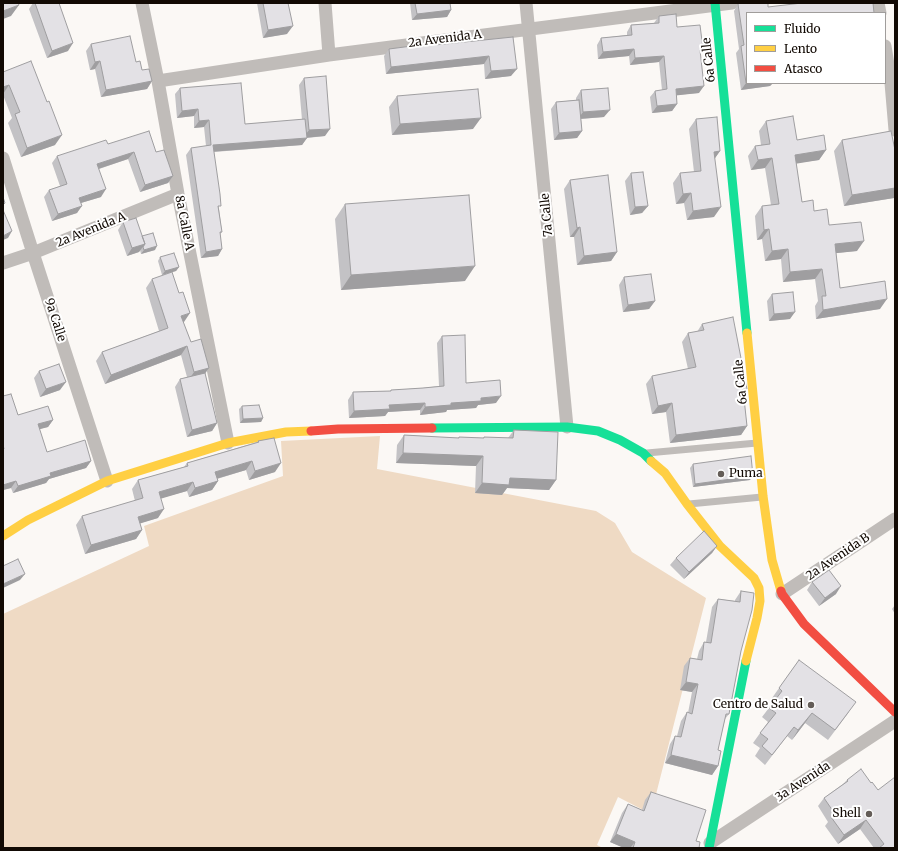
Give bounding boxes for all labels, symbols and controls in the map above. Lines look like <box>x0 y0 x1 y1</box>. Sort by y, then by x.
legend <box>746 12 886 84</box>
text: Fluido <box>784 21 821 36</box>
street label: 2a Avenida A <box>407 27 483 51</box>
street label: 6a Calle <box>699 37 719 83</box>
text: Lento <box>784 41 817 56</box>
text: Atasco <box>784 61 822 76</box>
street label: 7a Calle <box>538 193 556 237</box>
street label: 8a Calle A <box>172 194 196 252</box>
street label: 2a Avenida A <box>54 209 128 251</box>
street label: 9a Calle <box>41 297 69 343</box>
street label: 6a Calle <box>731 359 751 405</box>
place label: Puma <box>729 467 763 481</box>
marker: Puma <box>716 469 726 479</box>
street label: 2a Avenida B <box>803 530 873 584</box>
place label: Centro de Salud <box>713 698 803 712</box>
marker: Centro de Salud <box>806 700 816 710</box>
street label: 3a Avenida <box>773 759 833 805</box>
place label: Shell <box>832 807 861 821</box>
marker: Shell <box>864 809 874 819</box>

